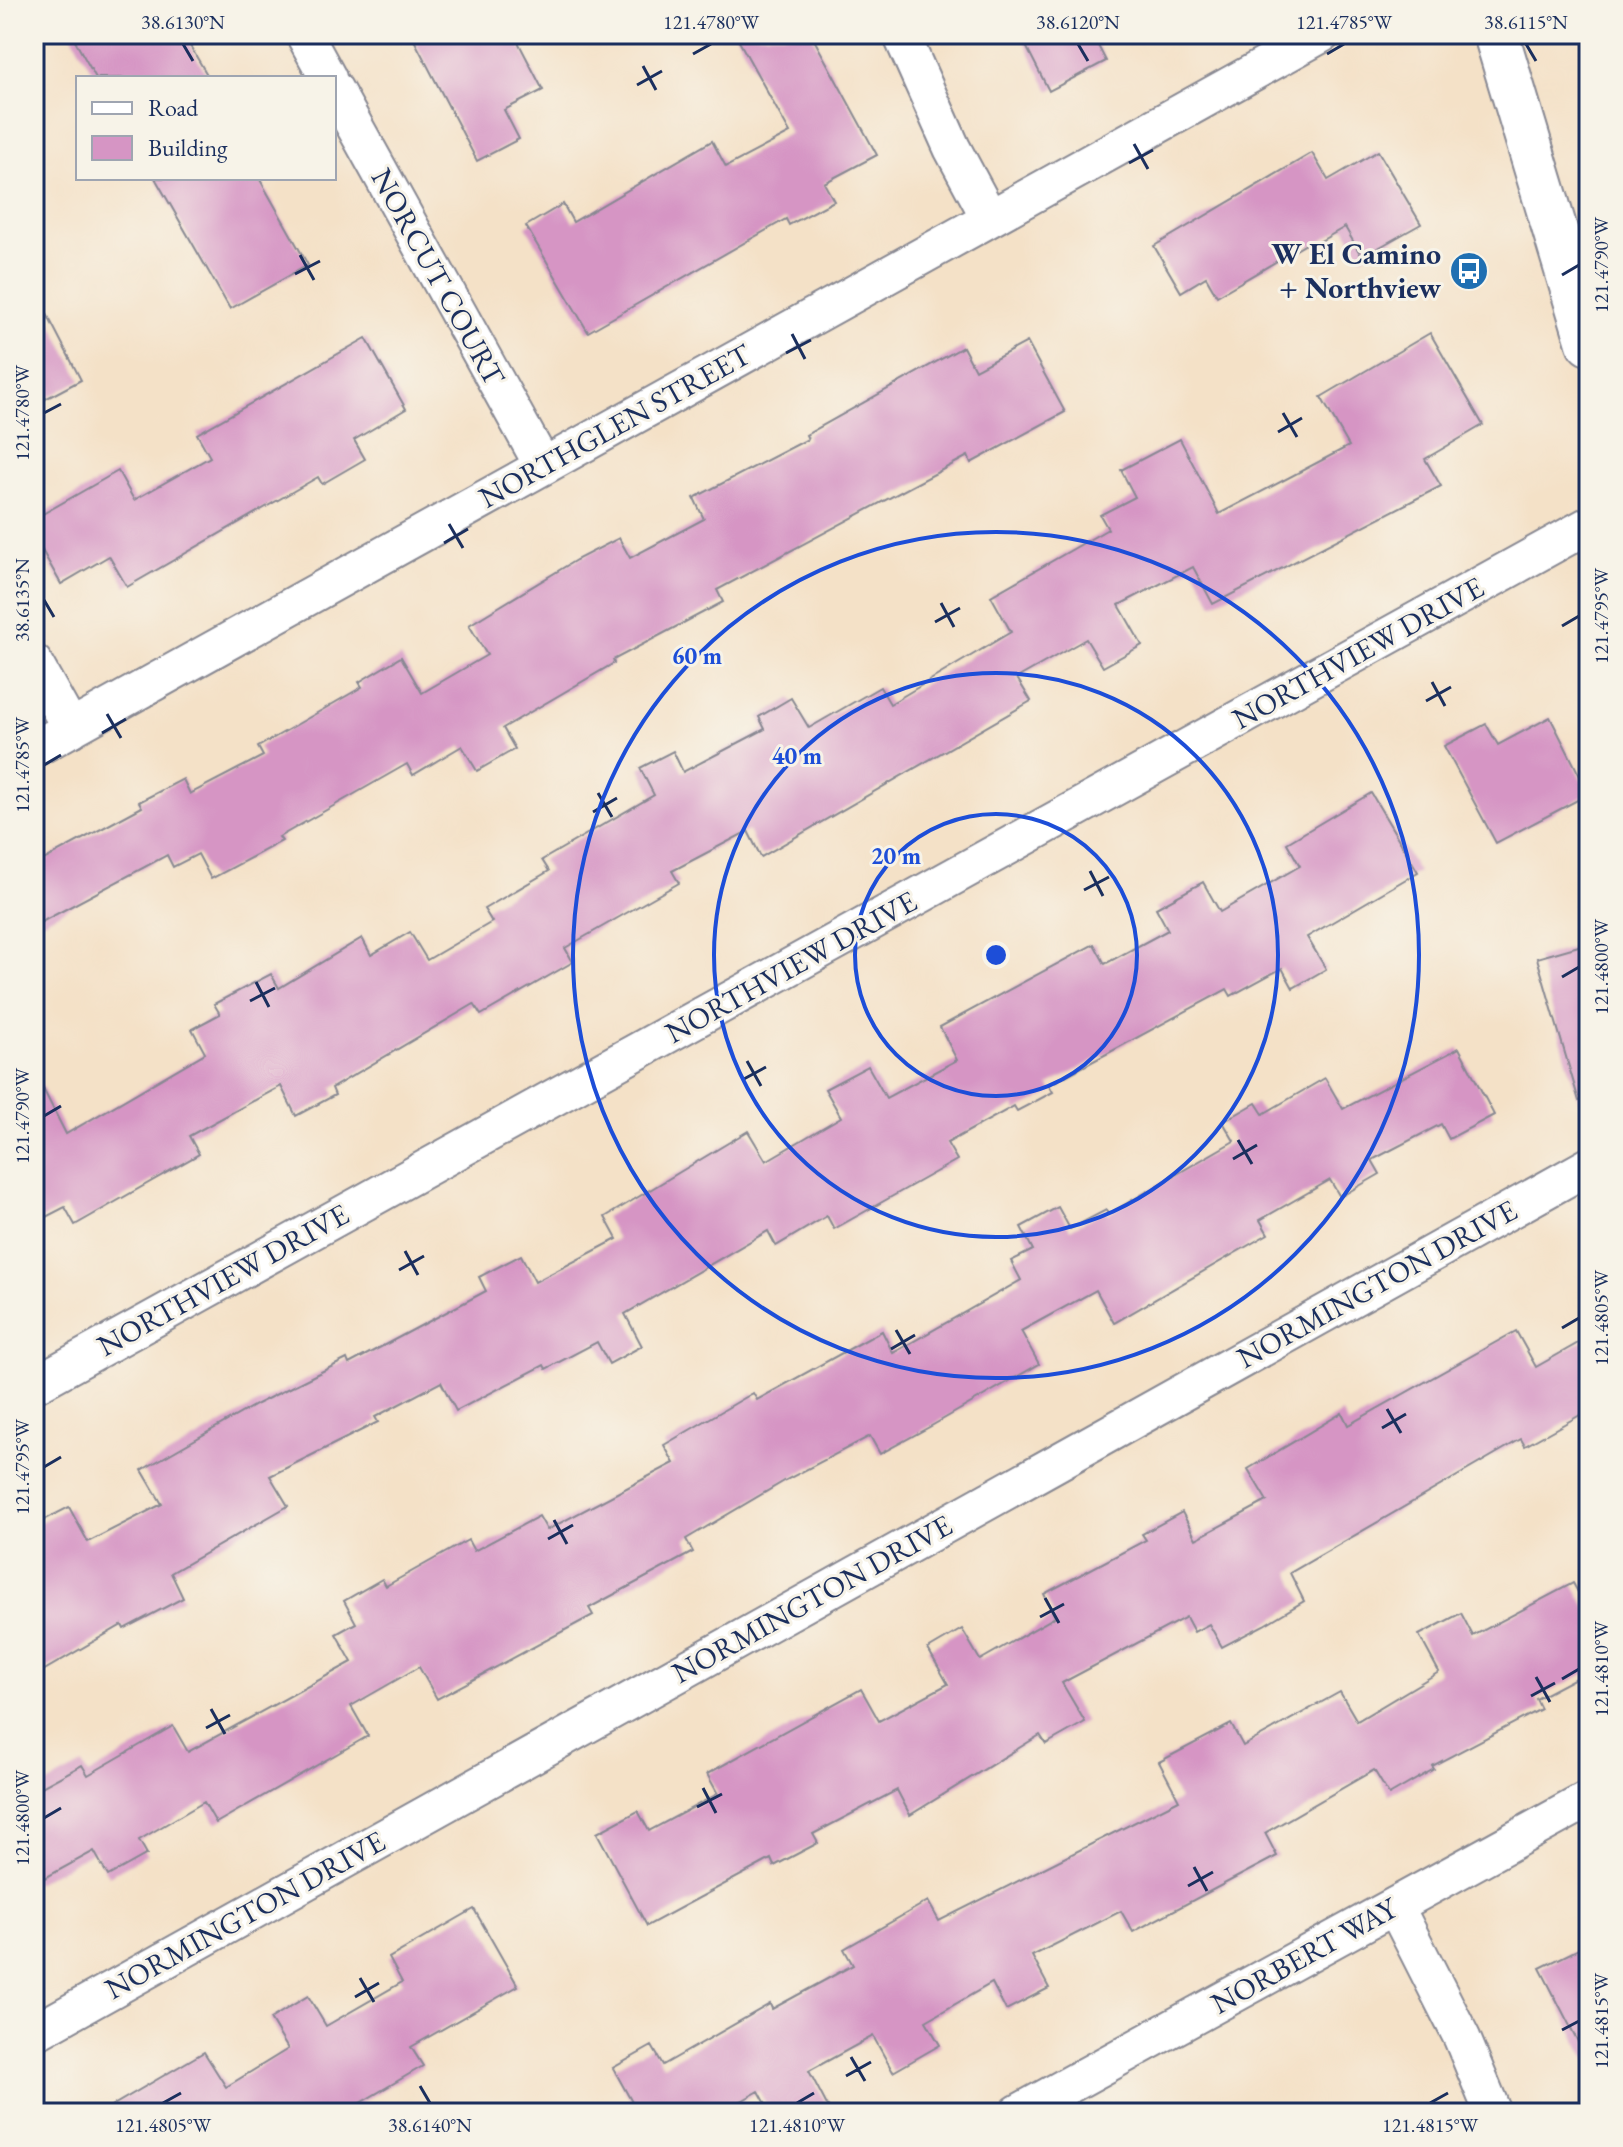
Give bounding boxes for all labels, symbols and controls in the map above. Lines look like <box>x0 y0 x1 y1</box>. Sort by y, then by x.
text: 38.6130°N <box>141 9 225 35</box>
text: 121.4780°W <box>663 9 760 35</box>
text: 38.6120°N <box>1036 9 1120 35</box>
text: 121.4785°W <box>1296 9 1393 35</box>
text: 38.6115°N <box>1484 9 1568 35</box>
legend <box>76 76 336 180</box>
text: Road <box>148 92 199 123</box>
text: Building <box>148 132 228 163</box>
street label: NORCUT COURT <box>363 161 515 393</box>
text: 121.4790°W <box>1588 216 1614 313</box>
place label: W El Camino + Northview <box>1271 234 1441 307</box>
bus stop icon: W El Camino + Northview <box>1448 250 1490 292</box>
street label: NORTHGLEN STREET <box>472 334 758 517</box>
text: 121.4780°W <box>9 364 35 461</box>
text: 38.6135°N <box>9 558 35 642</box>
street label: NORTHVIEW DRIVE <box>1225 567 1490 738</box>
text: 121.4795°W <box>1588 567 1614 664</box>
text: 60 m <box>672 640 722 671</box>
text: 121.4785°W <box>9 716 35 813</box>
text: 40 m <box>772 740 822 771</box>
text: 20 m <box>871 840 921 871</box>
street label: NORTHVIEW DRIVE <box>658 881 923 1052</box>
text: 121.4800°W <box>1588 918 1614 1015</box>
centre of rings <box>982 941 1010 969</box>
text: 121.4790°W <box>9 1067 35 1164</box>
street label: NORMINGTON DRIVE <box>1230 1190 1524 1377</box>
street label: NORTHVIEW DRIVE <box>90 1194 355 1365</box>
text: 121.4805°W <box>1588 1269 1614 1366</box>
text: 121.4795°W <box>9 1418 35 1515</box>
street label: NORMINGTON DRIVE <box>665 1505 959 1692</box>
text: 121.4810°W <box>1588 1620 1614 1717</box>
text: 121.4800°W <box>9 1769 35 1866</box>
street label: NORMINGTON DRIVE <box>98 1821 392 2008</box>
street label: NORBERT WAY <box>1204 1888 1405 2023</box>
text: 121.4815°W <box>1588 1972 1614 2069</box>
text: 121.4805°W <box>115 2112 212 2138</box>
text: 38.6140°N <box>388 2112 472 2138</box>
text: 121.4810°W <box>749 2112 846 2138</box>
text: 121.4815°W <box>1382 2112 1479 2138</box>

